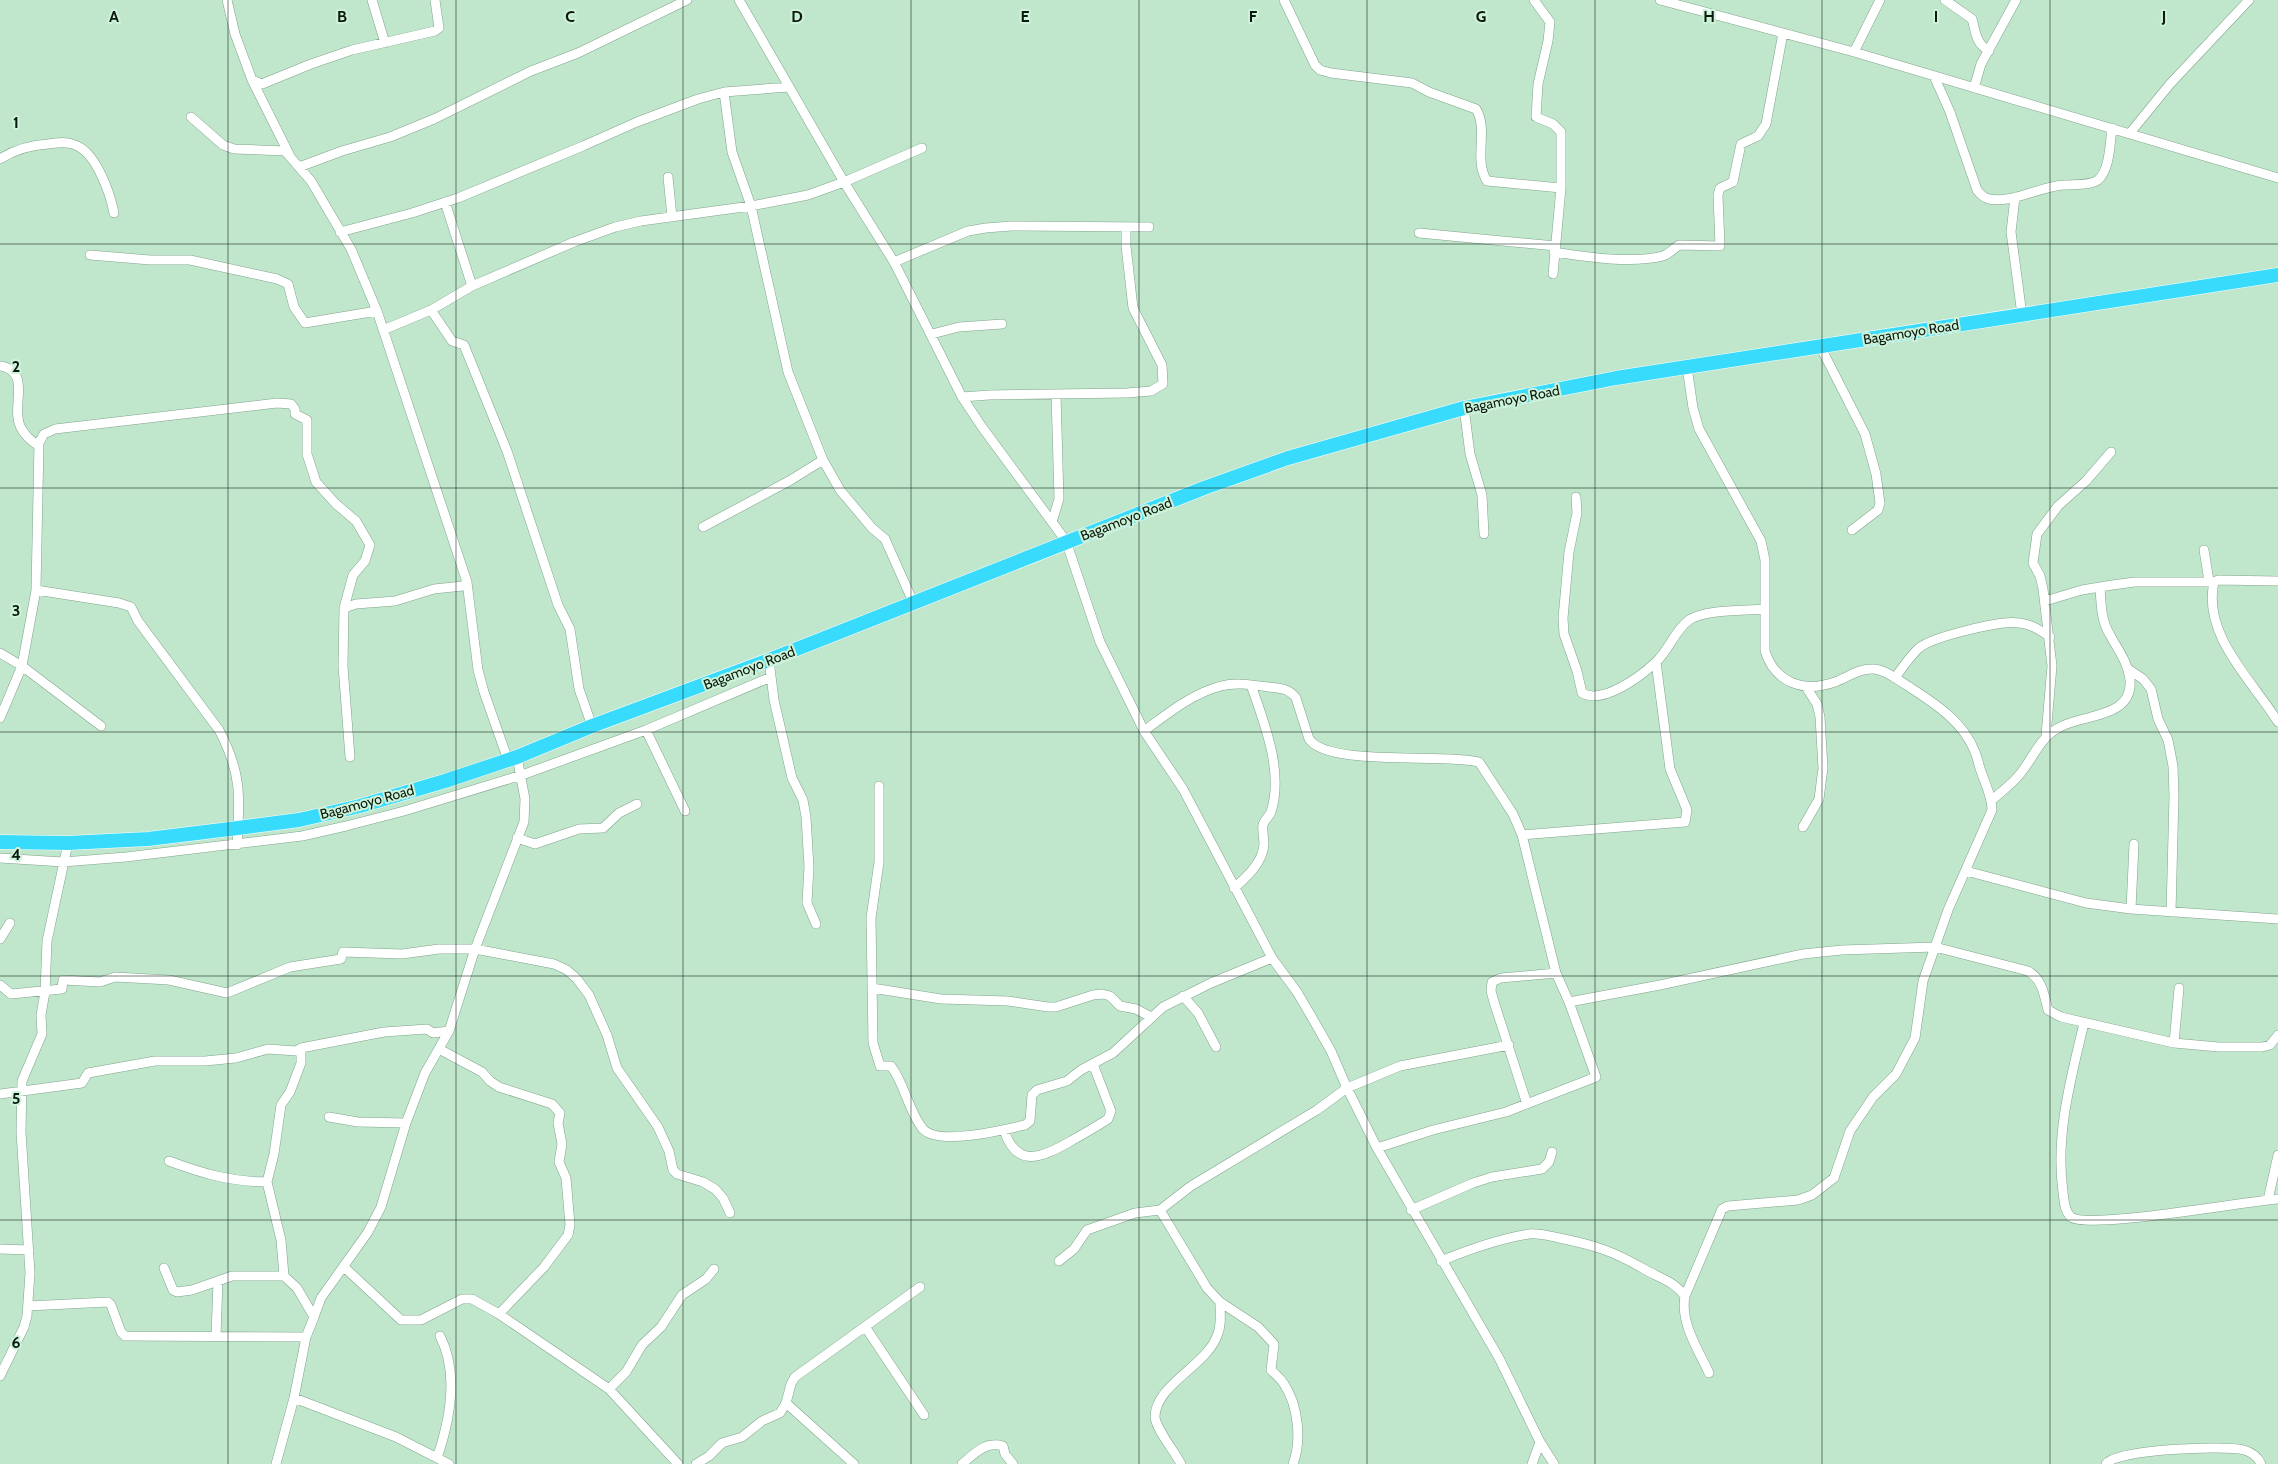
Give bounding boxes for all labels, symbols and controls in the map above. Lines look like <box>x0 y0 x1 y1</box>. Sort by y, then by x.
text: A <box>109 7 119 26</box>
text: B <box>337 7 347 26</box>
text: C <box>565 7 575 26</box>
text: D <box>791 7 803 26</box>
text: E <box>1020 7 1030 26</box>
text: F <box>1249 7 1258 26</box>
text: G <box>1476 7 1486 26</box>
text: H <box>1703 7 1715 26</box>
text: I <box>1934 7 1938 26</box>
text: J <box>2161 7 2166 26</box>
text: 1 <box>13 113 19 132</box>
street label: Bagamoyo Road <box>1862 316 1960 348</box>
text: 2 <box>12 357 20 376</box>
street label: Bagamoyo Road <box>1463 381 1561 417</box>
street label: Bagamoyo Road <box>1078 493 1174 545</box>
text: 3 <box>12 601 20 620</box>
street label: Bagamoyo Road <box>701 642 797 694</box>
street label: Bagamoyo Road <box>318 781 416 823</box>
text: 4 <box>11 845 21 864</box>
text: 5 <box>12 1089 20 1108</box>
text: 6 <box>12 1333 21 1352</box>

